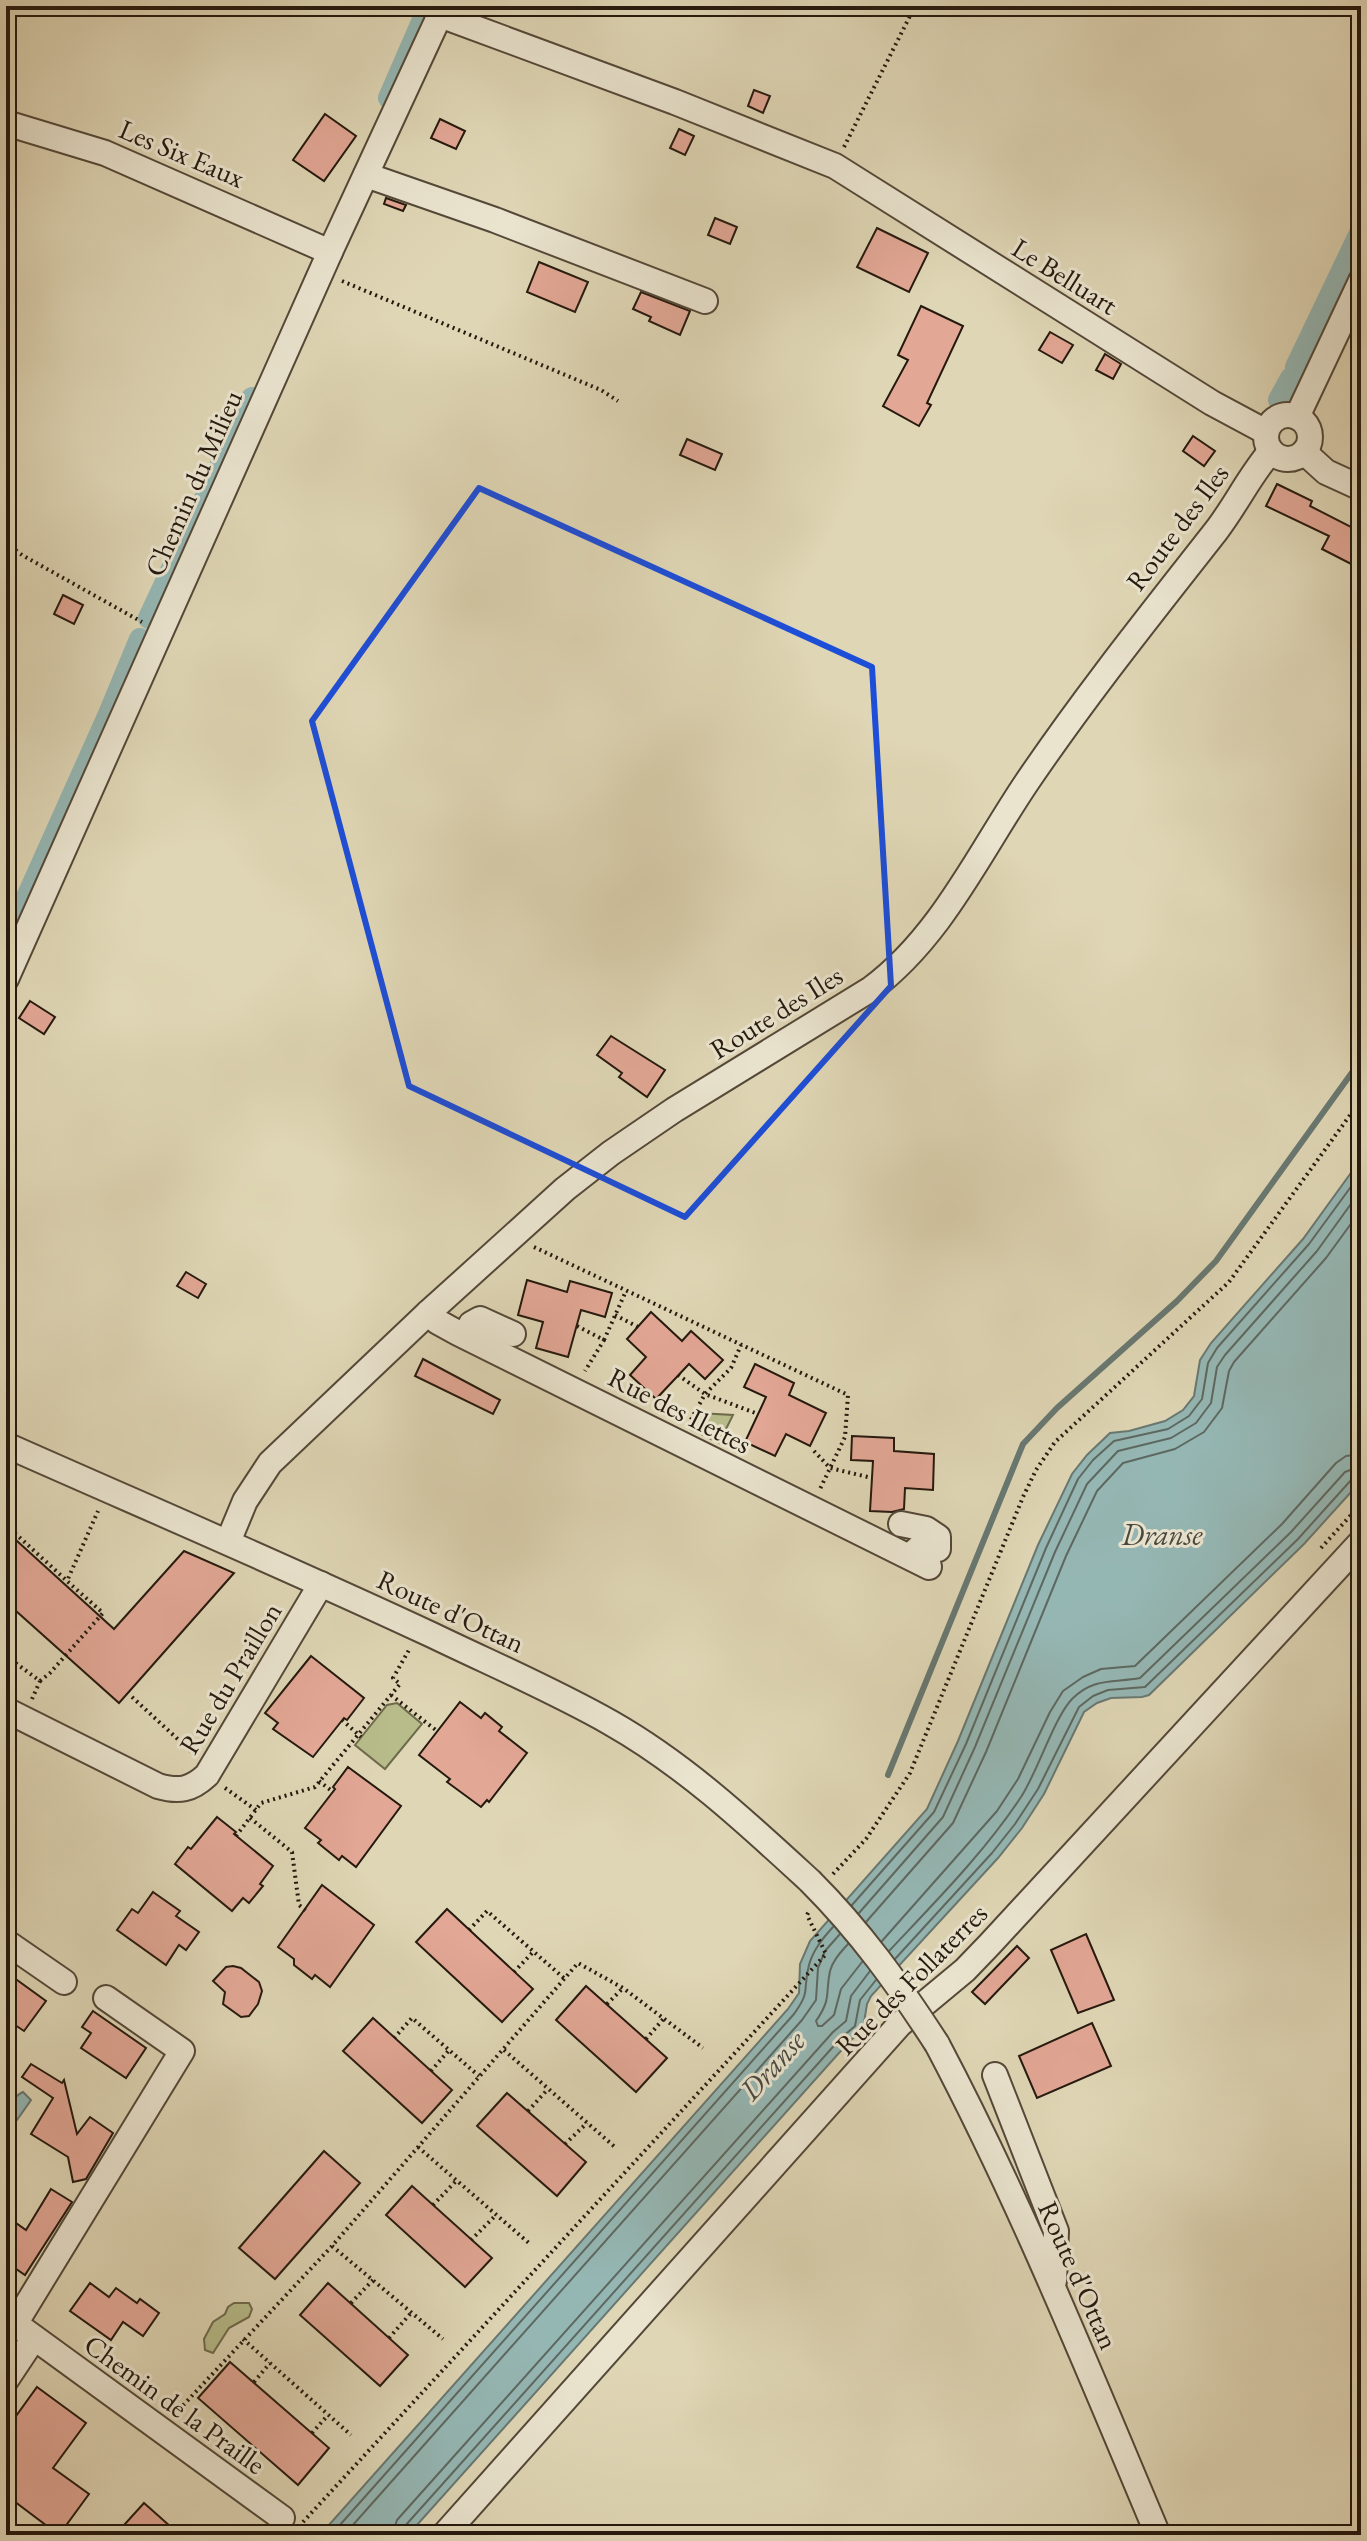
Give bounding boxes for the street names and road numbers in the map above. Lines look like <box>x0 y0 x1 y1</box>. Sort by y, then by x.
street label: Les Six Eaux <box>114 111 250 195</box>
street label: Le Belluart <box>1006 230 1125 323</box>
street label: Chemin du Milieu <box>136 384 250 582</box>
street label: Route des Iles <box>1118 456 1236 598</box>
street label: Route des Iles <box>703 957 849 1067</box>
street label: Rue des Ilettes <box>602 1359 758 1461</box>
street label: Route d'Ottan <box>372 1561 531 1661</box>
street label: Rue du Praillon <box>171 1595 289 1760</box>
street label: Rue des Follaterres <box>827 1895 995 2063</box>
street label: Route d'Ottan <box>1030 2195 1128 2355</box>
street label: Chemin de la Praille <box>77 2326 273 2482</box>

